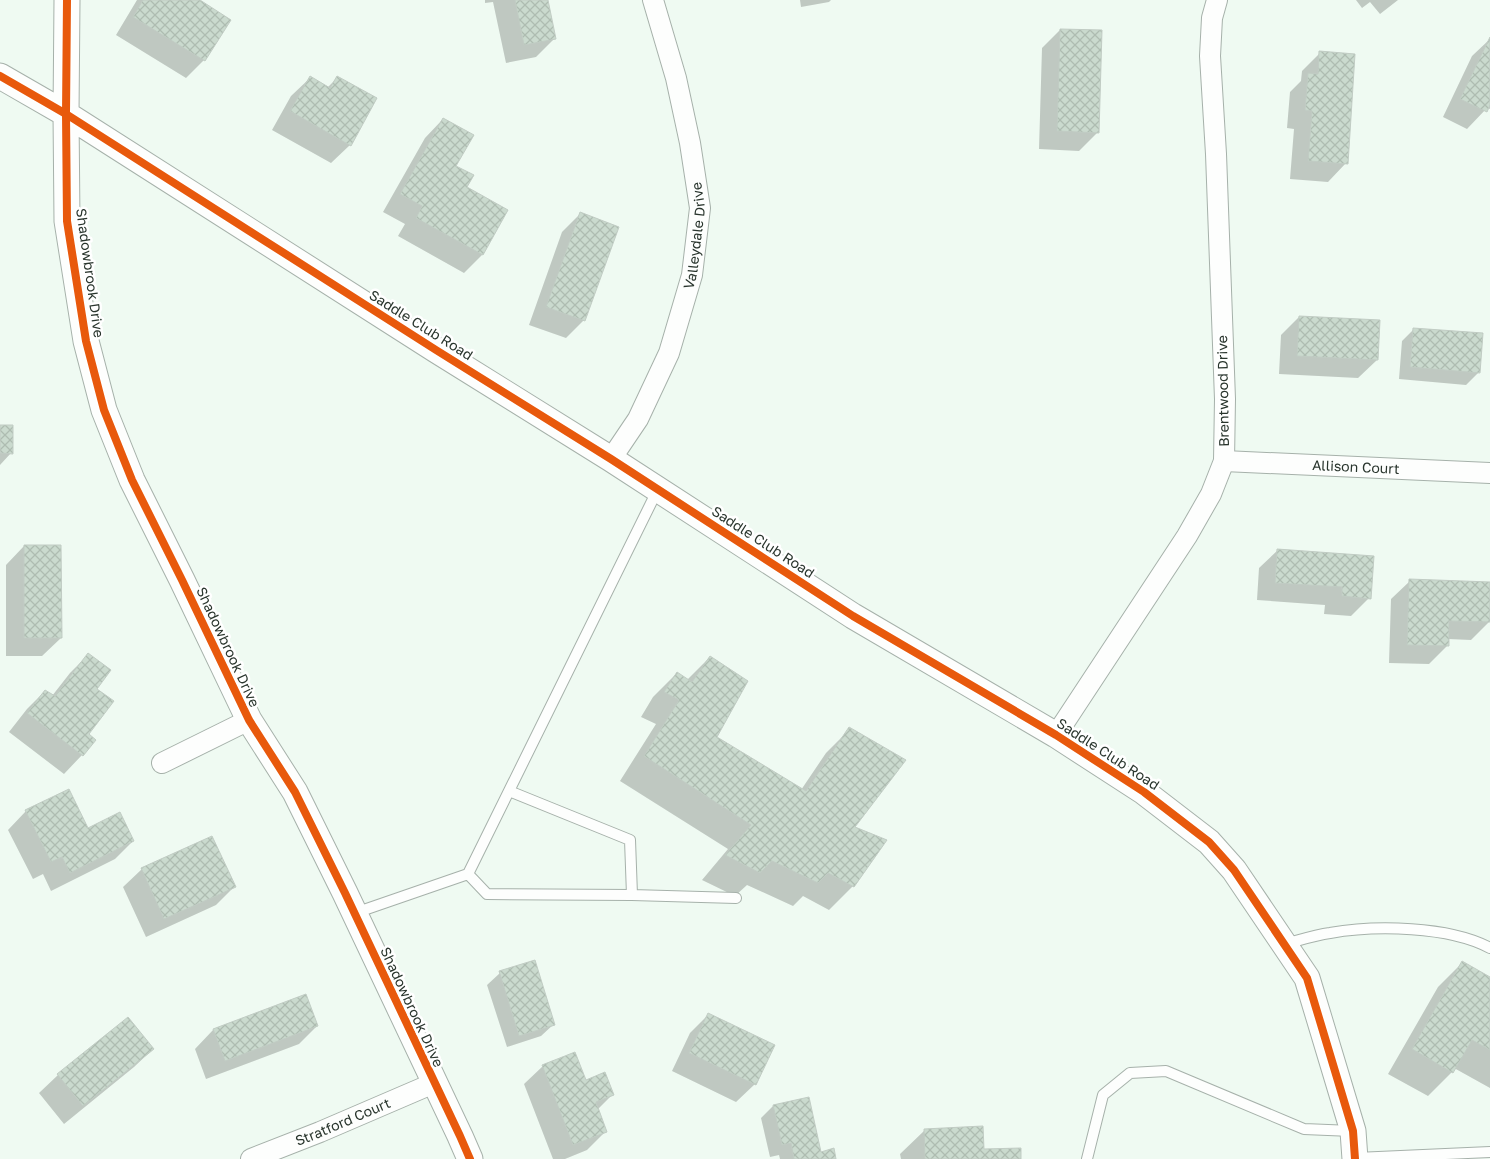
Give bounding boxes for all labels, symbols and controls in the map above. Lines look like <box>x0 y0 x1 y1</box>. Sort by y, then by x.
street label: Valleydale Drive <box>679 181 708 291</box>
street label: Shadowbrook Drive <box>73 207 108 339</box>
street label: Saddle Club Road <box>366 286 476 363</box>
street label: Brentwood Drive <box>1213 335 1232 447</box>
street label: Allison Court <box>1312 456 1400 477</box>
street label: Saddle Club Road <box>709 502 818 581</box>
street label: Shadowbrook Drive <box>193 584 264 710</box>
street label: Saddle Club Road <box>1054 714 1163 793</box>
street label: Shadowbrook Drive <box>377 944 448 1070</box>
street label: Stratford Court <box>293 1094 393 1149</box>

